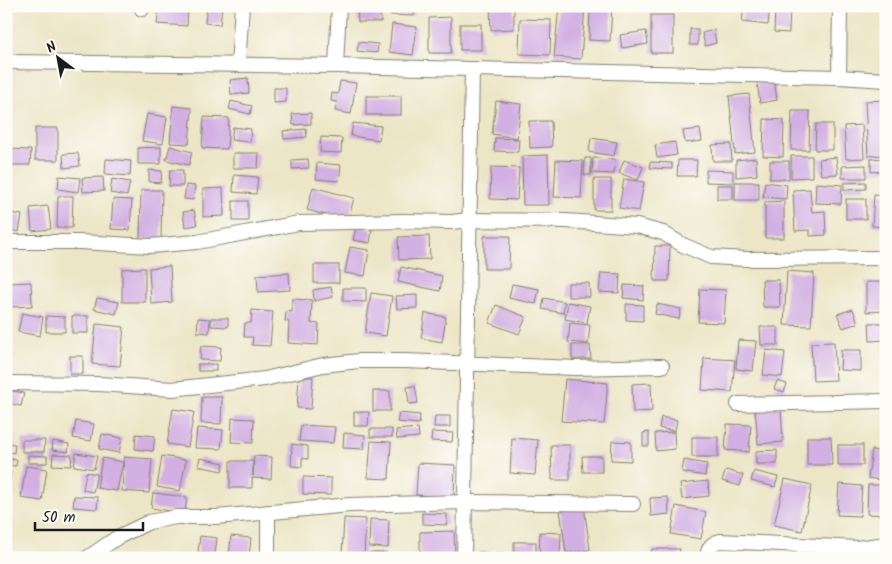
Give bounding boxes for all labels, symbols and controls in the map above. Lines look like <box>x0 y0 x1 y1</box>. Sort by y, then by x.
north arrow <box>32 32 82 82</box>
text: N <box>42 36 61 59</box>
scale bar <box>35 499 142 531</box>
text: 50 m <box>42 506 76 530</box>

